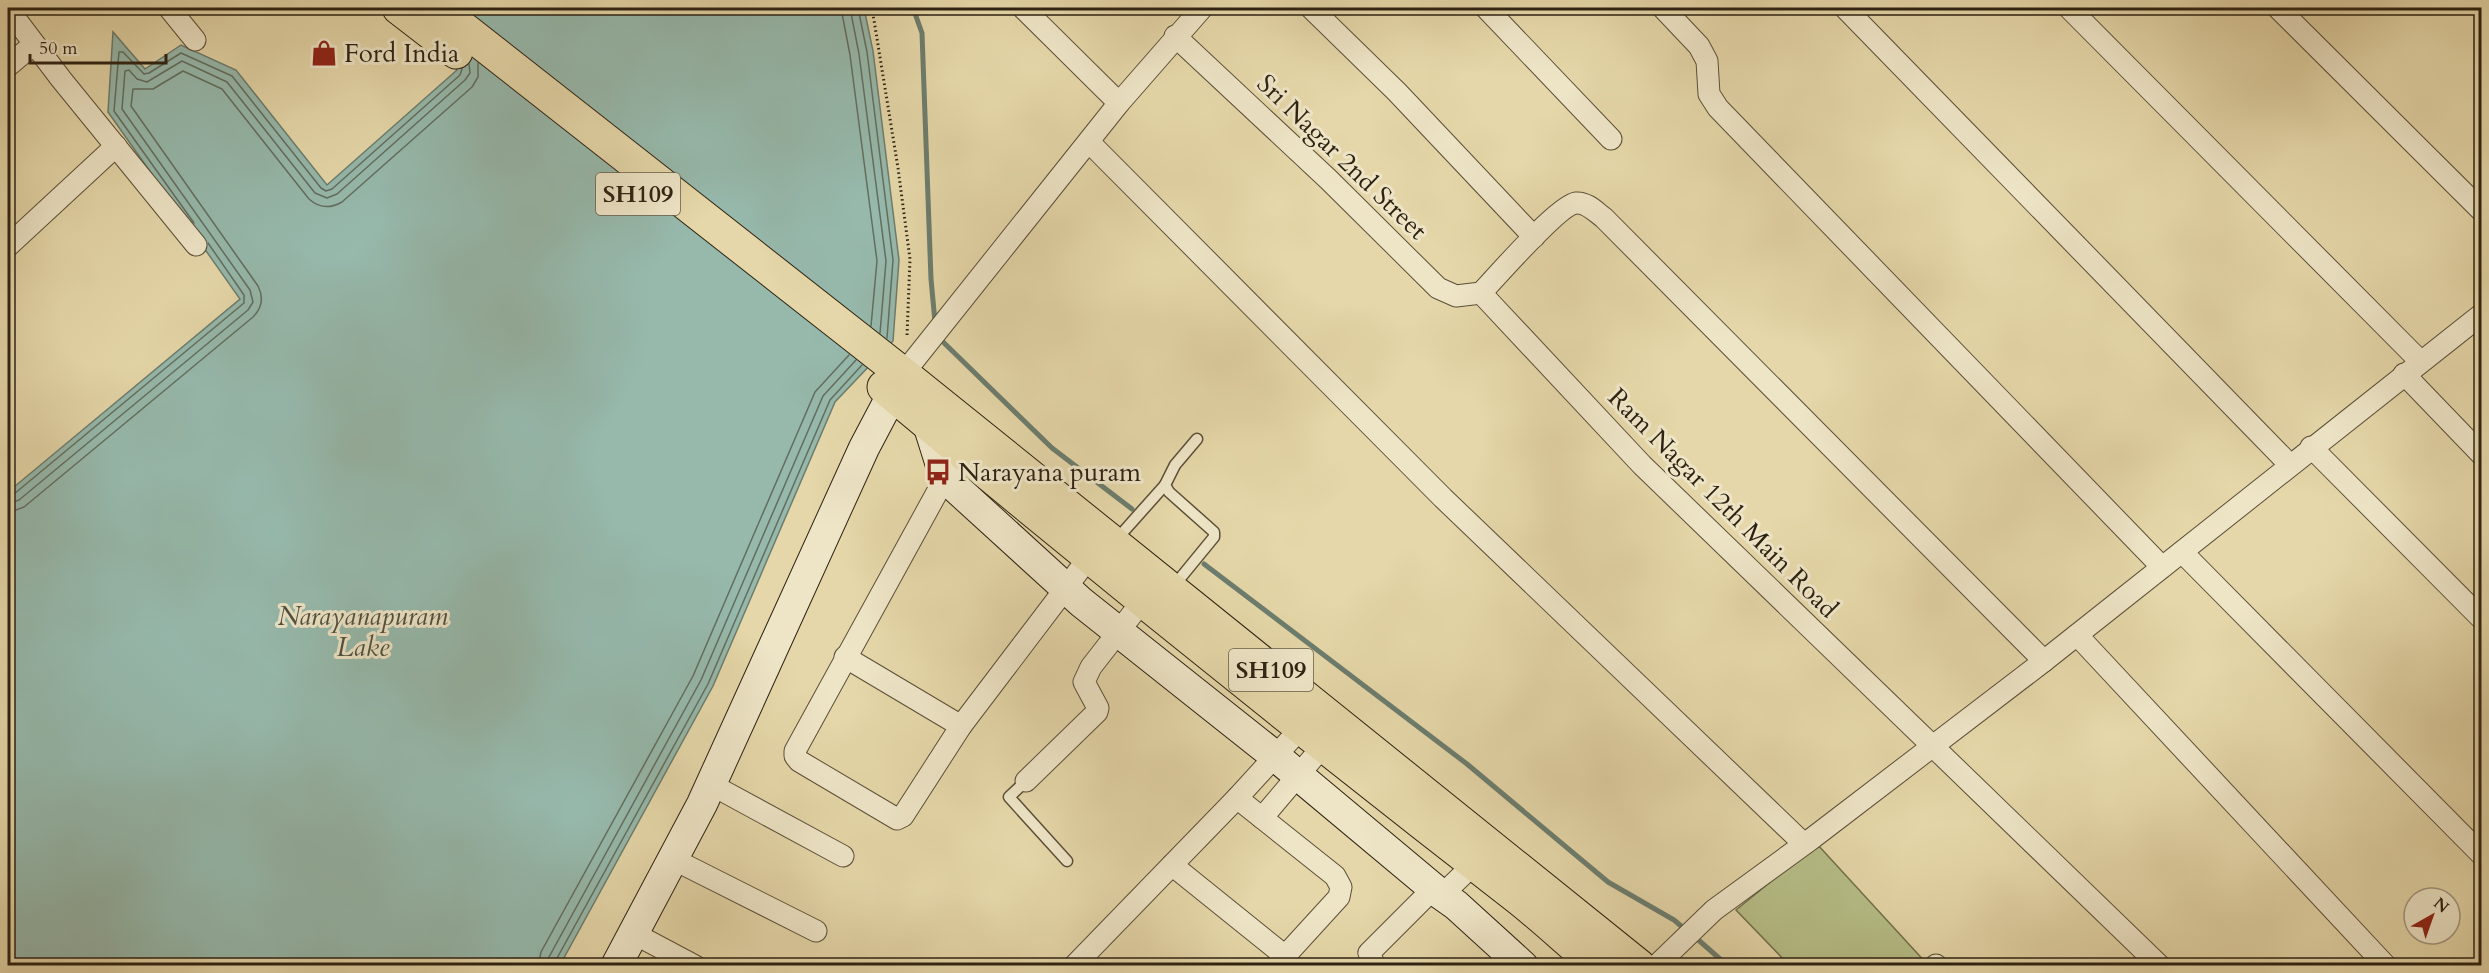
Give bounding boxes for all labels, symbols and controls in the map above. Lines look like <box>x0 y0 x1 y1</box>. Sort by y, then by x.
scale bar <box>30 27 166 65</box>
text: 50 m <box>39 36 78 61</box>
place label: Ford India <box>344 36 459 71</box>
shop icon: Ford India <box>309 38 339 68</box>
street label: Sri Nagar 2nd Street <box>1249 67 1435 247</box>
road number: SH109 <box>596 173 680 215</box>
street label: Ram Nagar 12th Main Road <box>1600 380 1846 626</box>
place label: Narayana puram <box>958 455 1141 490</box>
bus stop icon: Narayana puram <box>923 457 953 487</box>
water label: Narayanapuram Lake <box>278 598 449 666</box>
road number: SH109 <box>1229 649 1313 691</box>
north arrow <box>2402 886 2462 946</box>
text: N <box>2429 892 2453 918</box>

